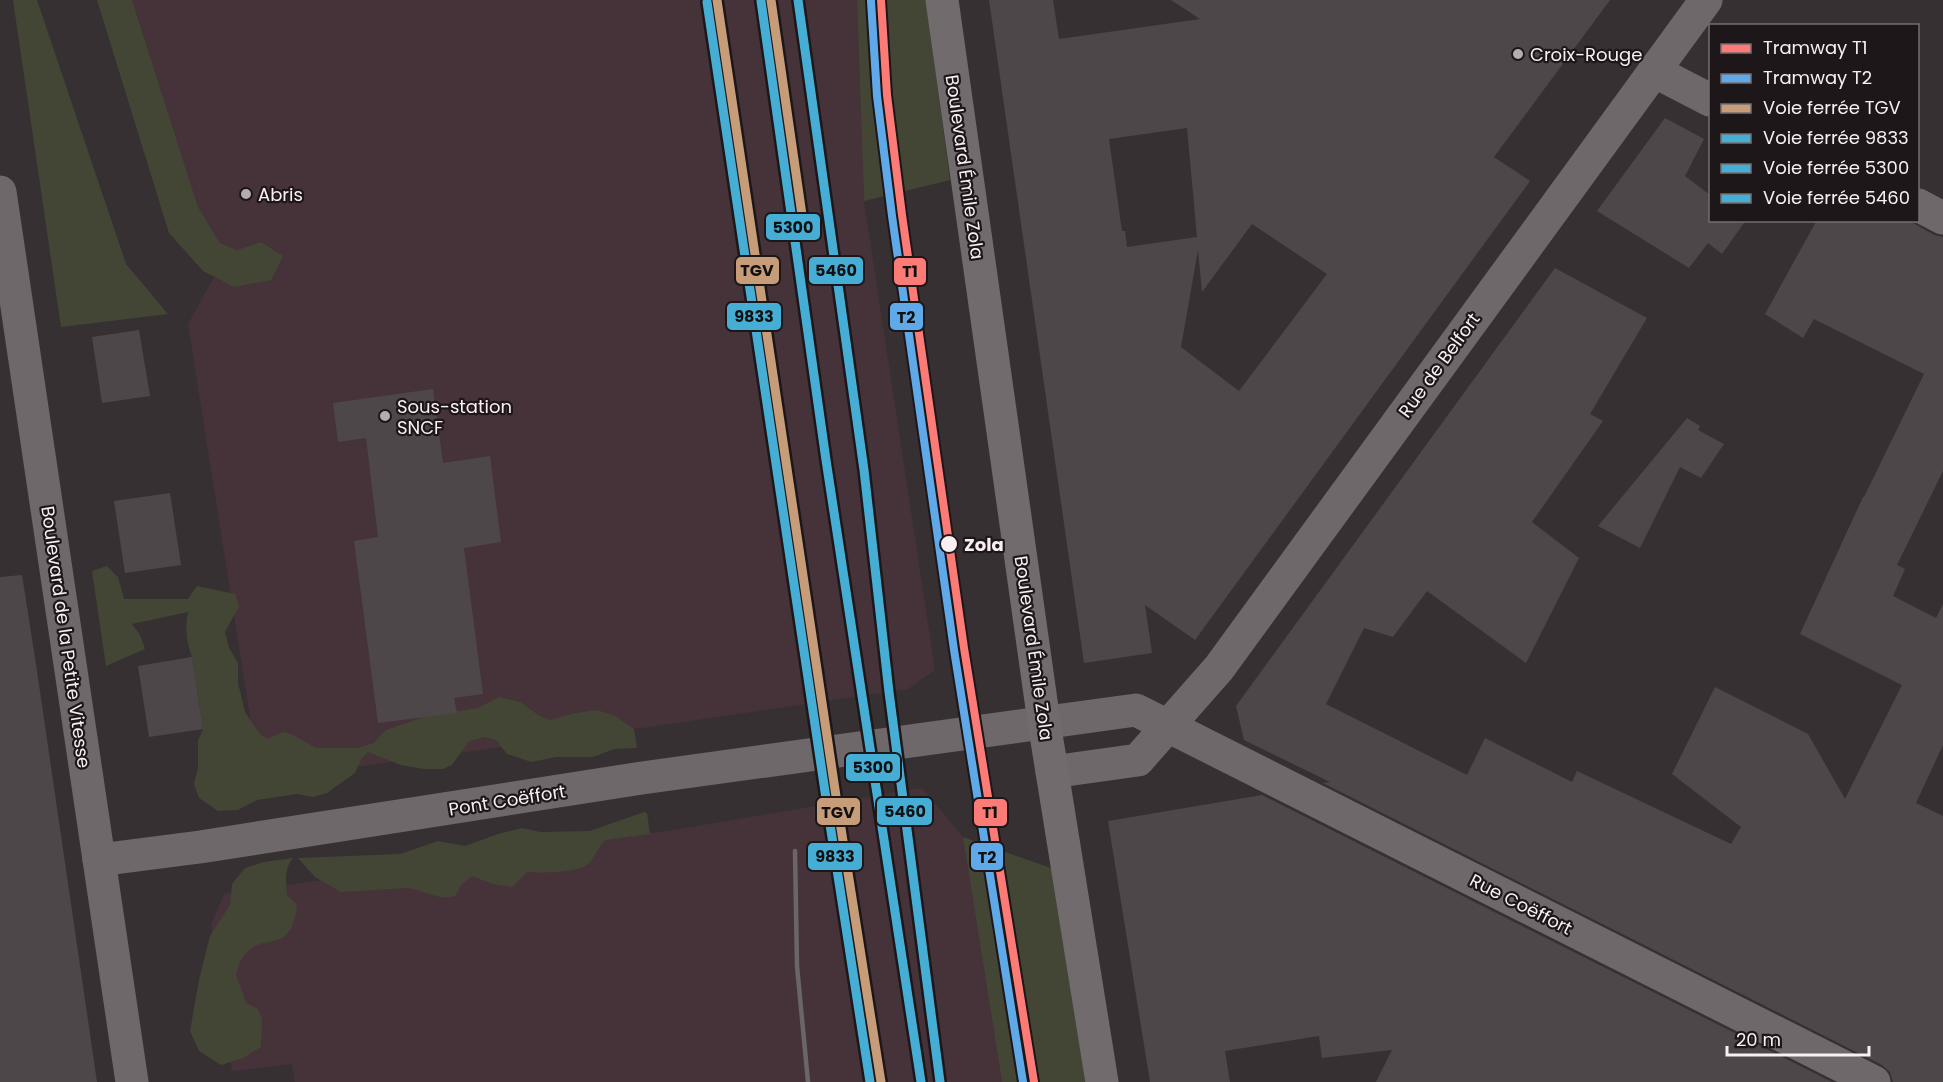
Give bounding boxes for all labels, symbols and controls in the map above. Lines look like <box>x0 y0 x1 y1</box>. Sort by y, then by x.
legend <box>1709 24 1919 222</box>
text: Tramway T1 <box>1763 35 1868 60</box>
place label: Croix-Rouge <box>1530 42 1642 67</box>
marker: Croix-Rouge <box>1511 47 1525 61</box>
text: Tramway T2 <box>1763 65 1872 90</box>
street label: Boulevard Émile Zola <box>940 73 990 261</box>
text: Voie ferrée TGV <box>1763 95 1901 120</box>
text: Voie ferrée 9833 <box>1763 125 1909 150</box>
text: Voie ferrée 5300 <box>1763 155 1909 180</box>
place label: Abris <box>258 182 303 207</box>
text: Voie ferrée 5460 <box>1763 185 1910 210</box>
marker: Abris <box>239 187 253 201</box>
line badge: 5300 <box>765 213 821 241</box>
text: 5300 <box>773 216 813 239</box>
line badge: TGV <box>735 256 780 285</box>
line badge: 5460 <box>808 256 864 285</box>
line badge: T1 <box>893 257 927 286</box>
text: TGV <box>740 259 774 282</box>
text: 5460 <box>815 259 857 282</box>
text: T1 <box>902 260 918 283</box>
line badge: 9833 <box>726 302 782 331</box>
line badge: T2 <box>889 302 924 331</box>
text: 9833 <box>734 305 774 328</box>
text: T2 <box>897 306 915 329</box>
street label: Rue de Belfort <box>1392 308 1486 422</box>
place label: Sous-station SNCF <box>397 394 512 440</box>
marker: Sous-station SNCF <box>378 409 392 423</box>
street label: Boulevard de la Petite Vitesse <box>35 504 97 770</box>
place label: Zola <box>964 532 1004 557</box>
marker: Zola <box>939 534 959 554</box>
street label: Boulevard Émile Zola <box>1009 554 1059 742</box>
line badge: 5300 <box>845 753 901 782</box>
text: 5300 <box>853 756 893 779</box>
street label: Pont Coëffort <box>447 778 567 822</box>
line badge: TGV <box>816 797 861 826</box>
line badge: 5460 <box>876 797 933 826</box>
line badge: T1 <box>973 798 1008 827</box>
text: 5460 <box>884 800 926 823</box>
text: TGV <box>821 801 855 824</box>
text: T1 <box>982 801 998 824</box>
line badge: 9833 <box>807 842 863 871</box>
line badge: T2 <box>970 842 1004 871</box>
text: 9833 <box>815 845 855 868</box>
text: T2 <box>978 846 996 869</box>
street label: Rue Coëffort <box>1466 868 1576 940</box>
scale bar <box>1727 1019 1870 1057</box>
text: 20 m <box>1736 1027 1781 1052</box>

